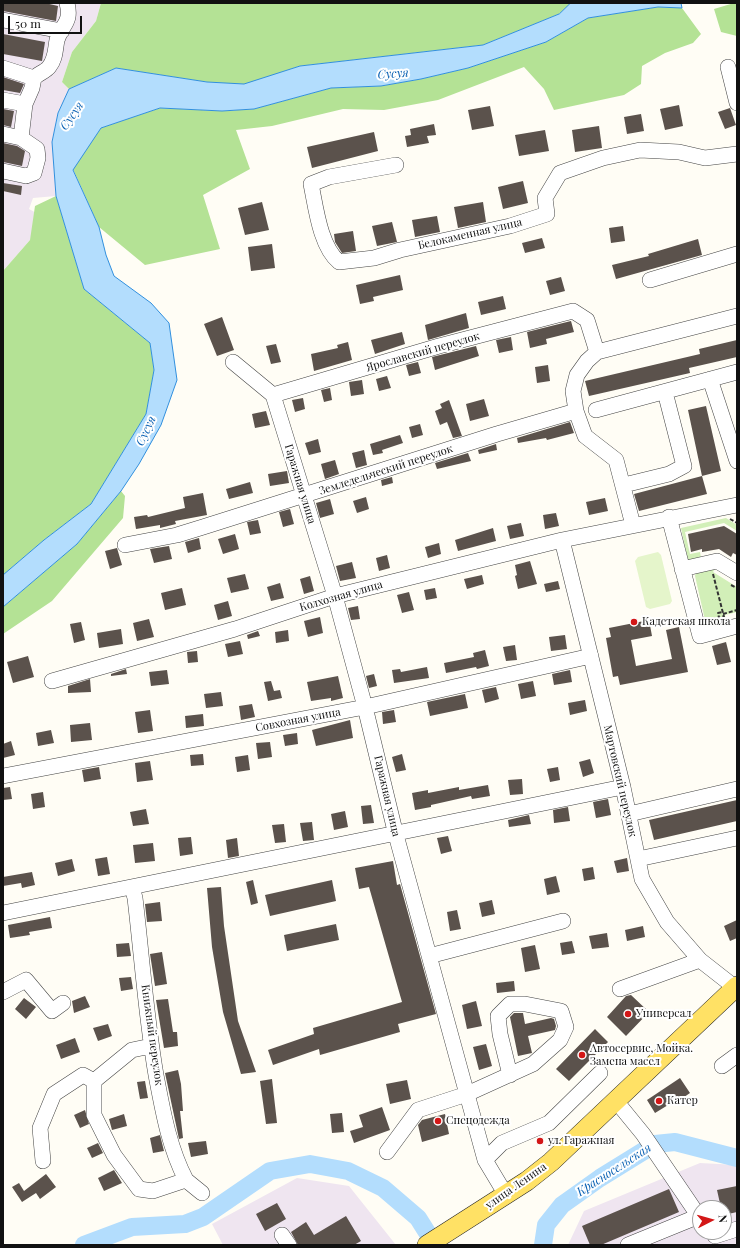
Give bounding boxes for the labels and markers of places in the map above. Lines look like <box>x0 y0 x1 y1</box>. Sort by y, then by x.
place label: Кадетская школа <box>642 615 730 629</box>
marker: Кадетская школа <box>629 617 639 627</box>
place label: Универсал <box>636 1007 691 1021</box>
marker: Универсал <box>623 1009 633 1019</box>
place label: Автосервис, Мойка. Замена масел <box>590 1042 693 1068</box>
marker: Автосервис, Мойка. Замена масел <box>577 1050 587 1060</box>
place label: Катер <box>667 1094 698 1108</box>
marker: Катер <box>654 1096 664 1106</box>
place label: Спецодежда <box>446 1114 510 1128</box>
marker: Спецодежда <box>433 1116 443 1126</box>
place label: ул. Гаражная <box>548 1134 614 1148</box>
marker: ул. Гаражная <box>535 1136 545 1146</box>

